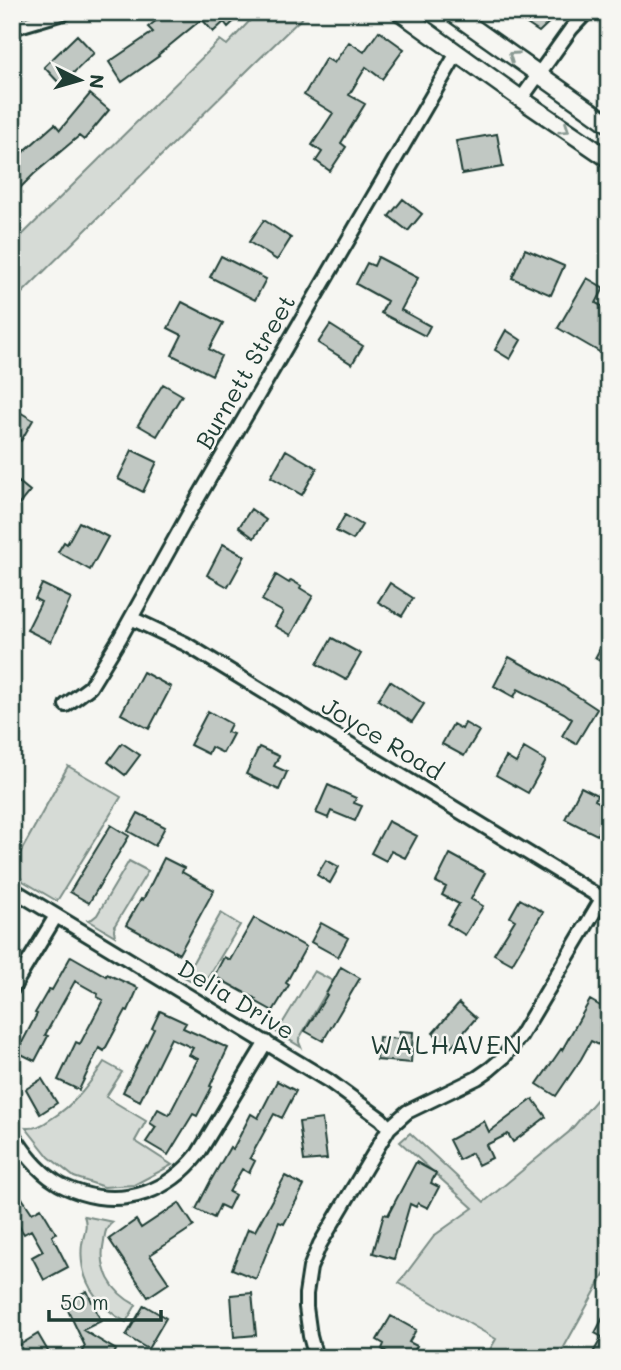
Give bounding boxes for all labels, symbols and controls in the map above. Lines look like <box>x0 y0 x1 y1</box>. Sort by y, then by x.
north arrow <box>46 46 116 116</box>
one-way arrow <box>508 52 521 64</box>
text: N <box>84 73 111 90</box>
one-way arrow <box>557 120 570 133</box>
street label: Burnett Street <box>188 288 301 454</box>
street label: Joyce Road <box>316 689 449 786</box>
street label: Delia Drive <box>173 952 301 1046</box>
district label: WALHAVEN <box>370 1027 524 1061</box>
scale bar <box>49 1279 161 1323</box>
text: 50 m <box>60 1288 109 1315</box>

